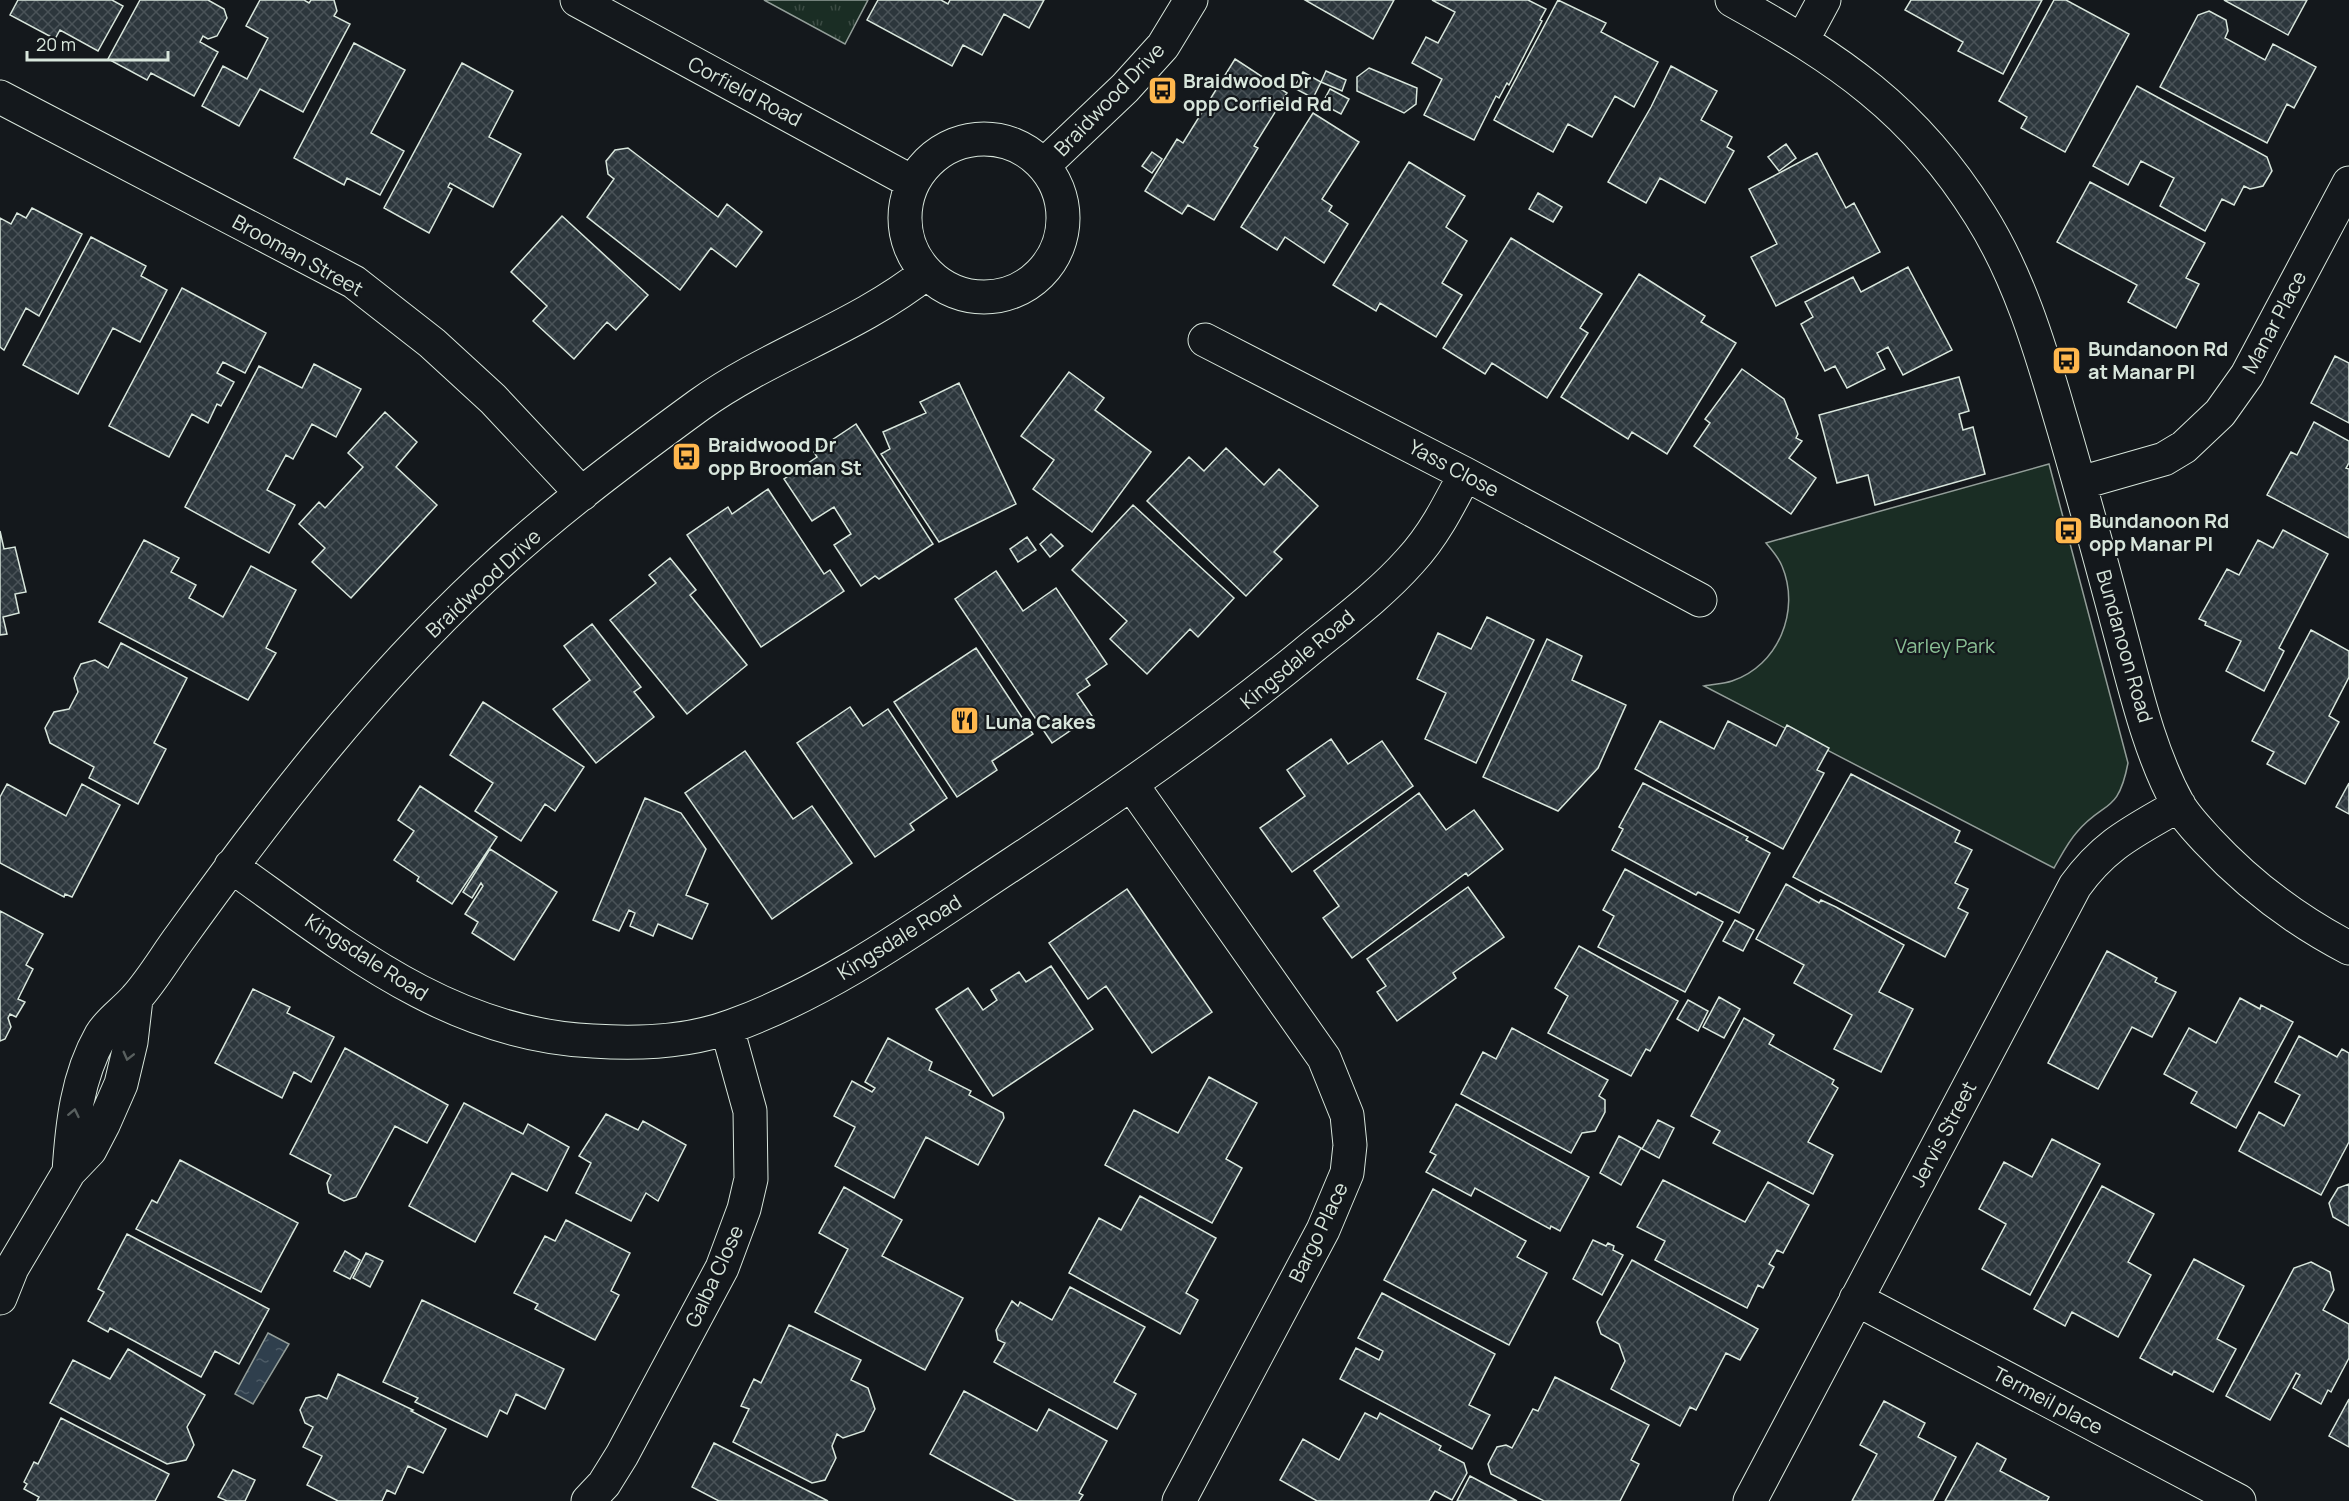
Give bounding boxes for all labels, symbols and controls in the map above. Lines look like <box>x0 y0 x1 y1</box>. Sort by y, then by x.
scale bar <box>27 24 168 62</box>
text: 20 m <box>36 32 76 56</box>
street label: Braidwood Drive <box>1048 36 1170 162</box>
street label: Corfield Road <box>683 50 807 132</box>
place label: Braidwood Dr opp Corfield Rd <box>1183 67 1332 117</box>
bus stop icon: Braidwood Dr opp Corfield Rd <box>1146 75 1178 107</box>
street label: Brooman Street <box>228 208 368 302</box>
street label: Manar Place <box>2236 266 2312 378</box>
place label: Bundanoon Rd at Manar Pl <box>2088 335 2228 385</box>
bus stop icon: Bundanoon Rd at Manar Pl <box>2051 344 2083 376</box>
place label: Braidwood Dr opp Brooman St <box>708 431 862 481</box>
street label: Yass Close <box>1404 433 1504 503</box>
bus stop icon: Braidwood Dr opp Brooman St <box>671 440 703 472</box>
place label: Bundanoon Rd opp Manar Pl <box>2089 507 2229 557</box>
bus stop icon: Bundanoon Rd opp Manar Pl <box>2052 515 2084 547</box>
street label: Braidwood Drive <box>420 523 546 643</box>
street label: Bundanoon Road <box>2090 566 2160 726</box>
street label: Kingsdale Road <box>1234 603 1360 715</box>
park label: Varley Park <box>1895 632 1996 659</box>
restaurant icon: Luna Cakes <box>948 705 980 737</box>
place label: Luna Cakes <box>985 708 1096 735</box>
street label: Kingsdale Road <box>832 888 966 986</box>
street label: Kingsdale Road <box>300 907 434 1007</box>
one-way arrow <box>122 1051 135 1061</box>
street label: Jervis Street <box>1904 1076 1982 1192</box>
one-way arrow <box>67 1109 80 1119</box>
street label: Bargo Place <box>1282 1177 1354 1287</box>
street label: Galba Close <box>679 1221 749 1331</box>
street label: Termeil place <box>1988 1360 2108 1440</box>

